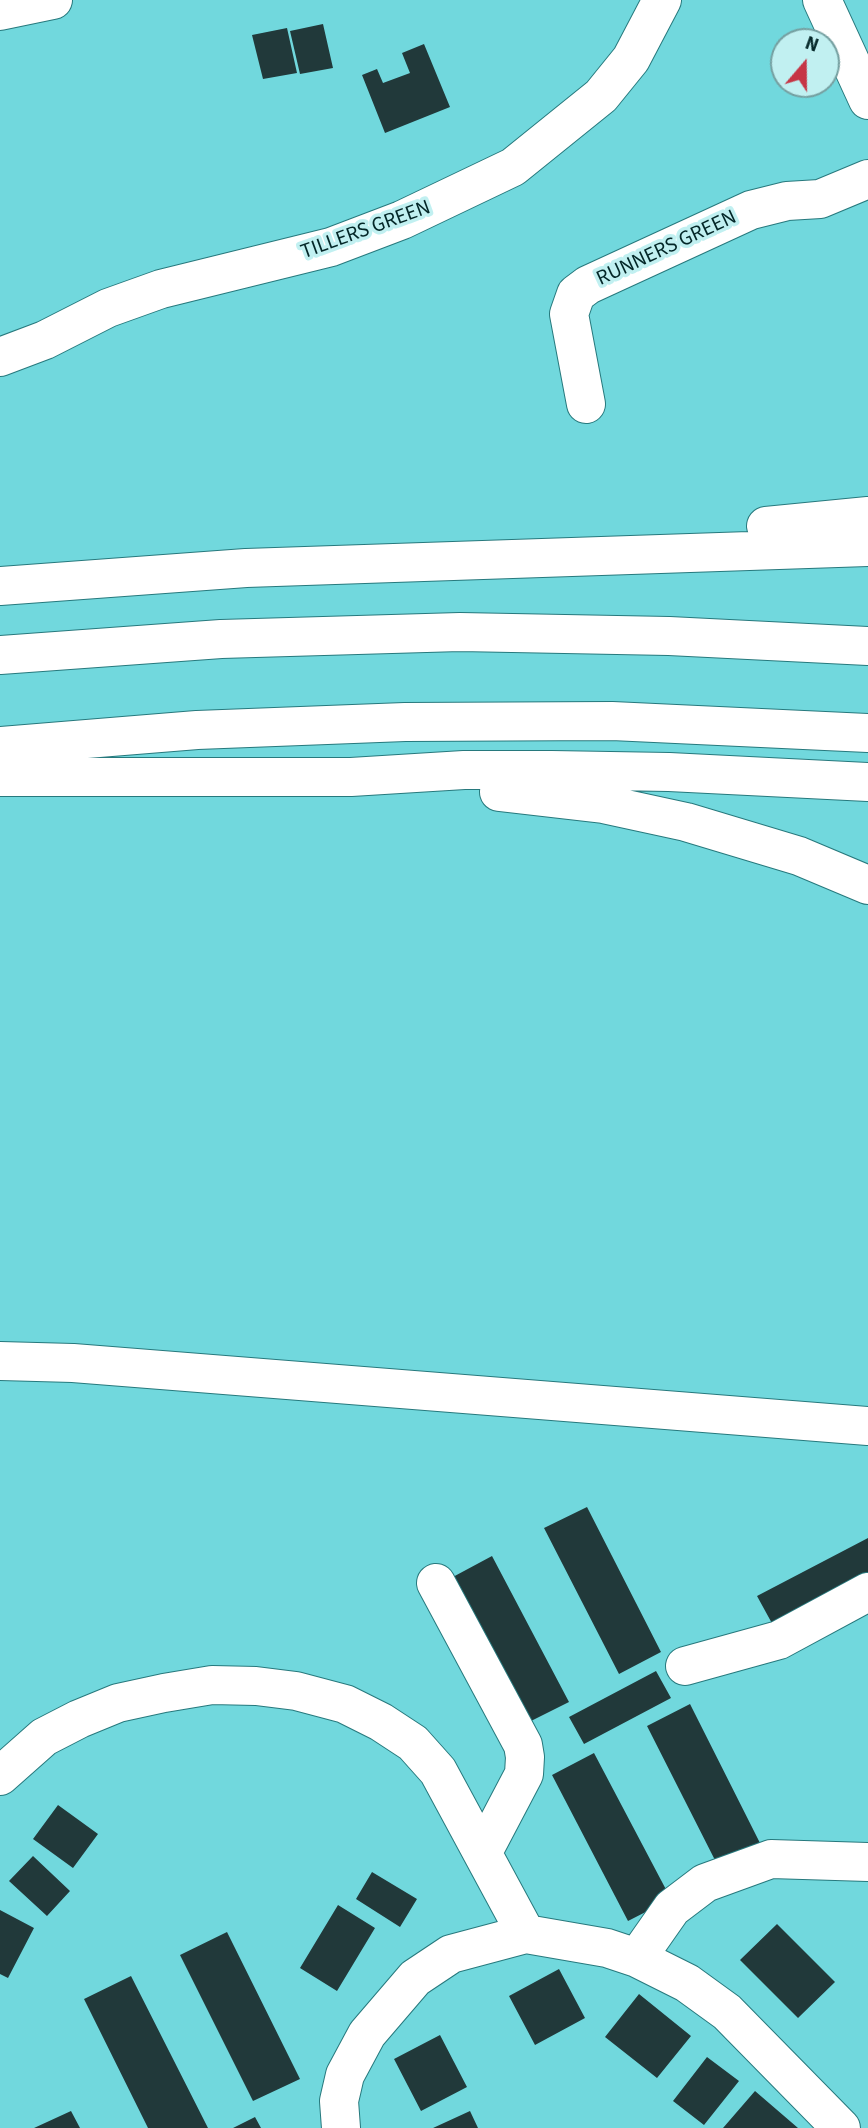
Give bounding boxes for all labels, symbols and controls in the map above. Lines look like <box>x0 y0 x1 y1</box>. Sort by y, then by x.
north arrow <box>770 28 840 98</box>
text: N <box>801 30 822 60</box>
street label: TILLERS GREEN <box>298 196 434 266</box>
street label: RUNNERS GREEN <box>593 206 741 292</box>

